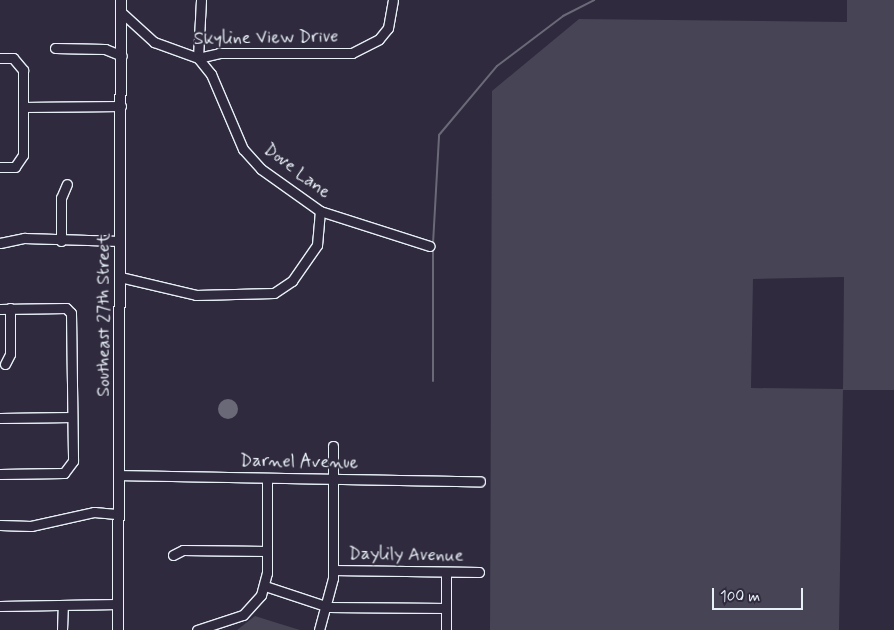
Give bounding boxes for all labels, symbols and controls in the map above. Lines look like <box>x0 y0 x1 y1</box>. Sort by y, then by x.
street label: Skyline View Drive <box>195 26 337 50</box>
street label: Dove Lane <box>259 139 335 203</box>
street label: Southeast 27th Street <box>93 233 115 397</box>
street label: Darnel Avenue <box>241 450 357 474</box>
street label: Daylily Avenue <box>348 543 464 567</box>
scale bar <box>714 578 805 610</box>
text: 100 m <box>720 587 760 607</box>

